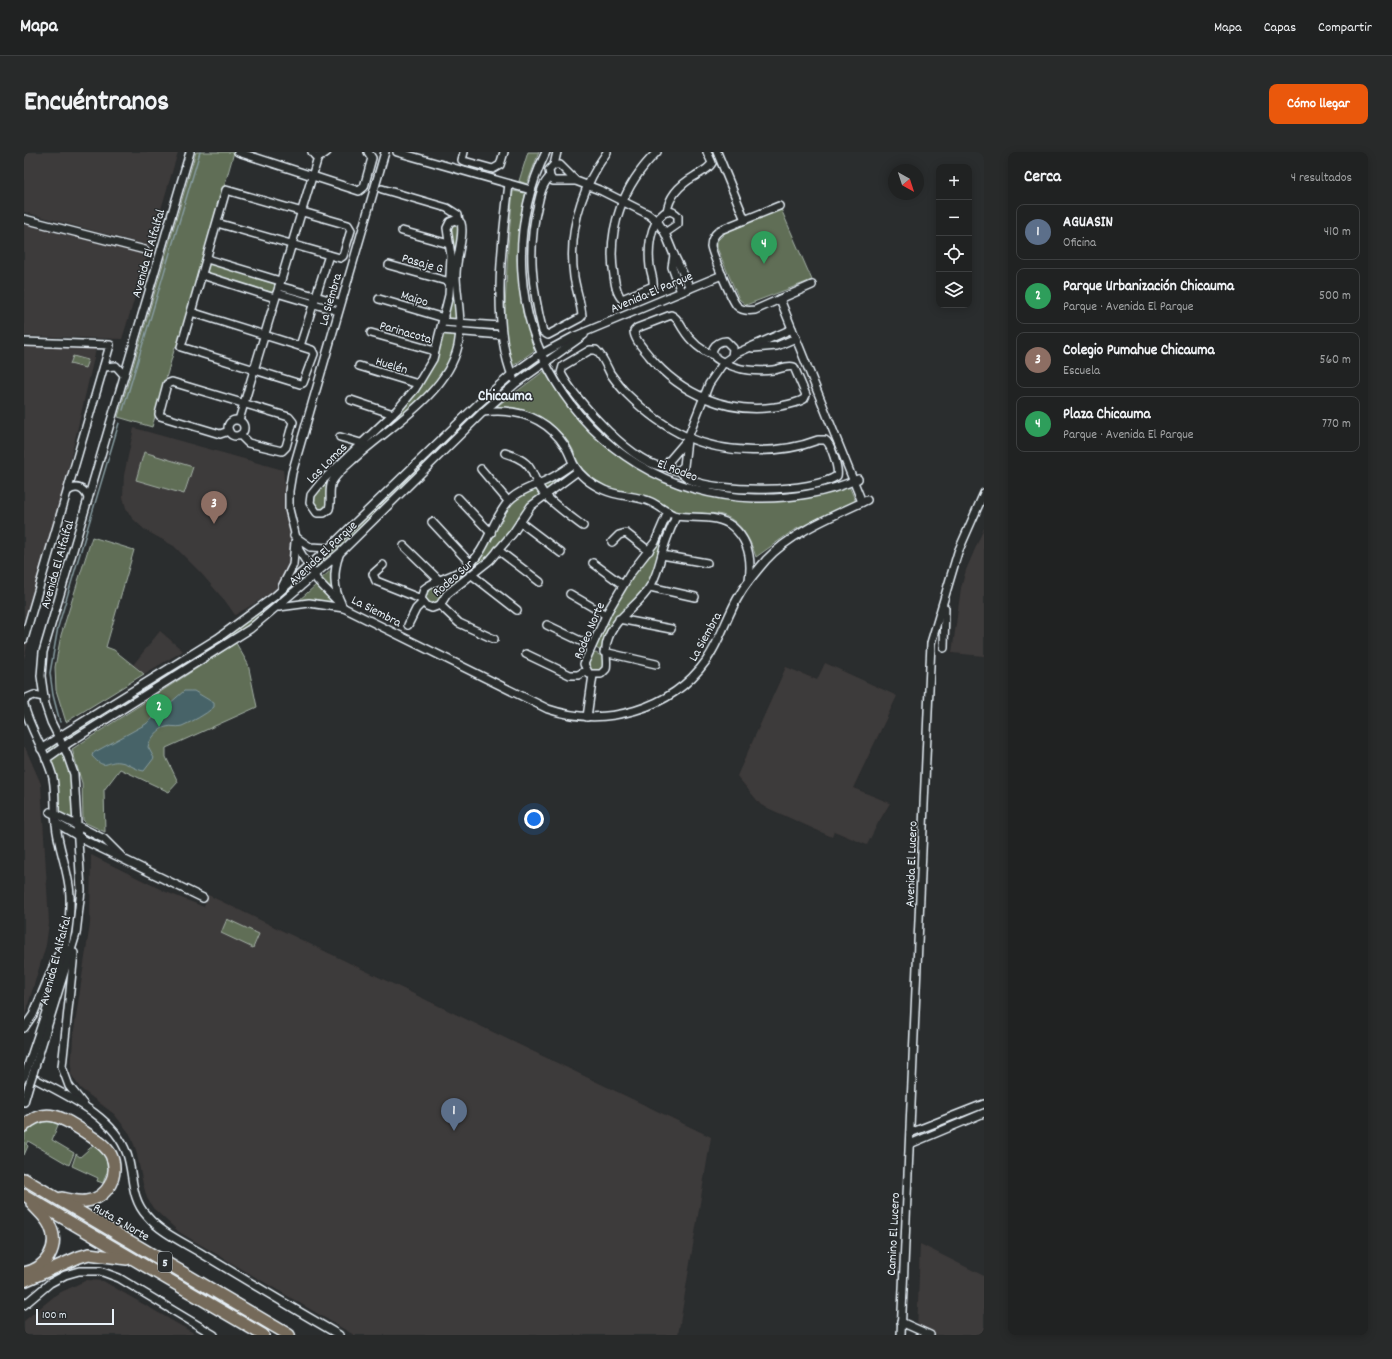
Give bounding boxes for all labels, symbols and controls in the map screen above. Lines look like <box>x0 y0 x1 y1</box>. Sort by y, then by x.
text: Mapa <box>20 14 58 41</box>
text: Mapa <box>1214 18 1242 38</box>
text: Capas <box>1264 18 1296 38</box>
text: Compartir <box>1318 18 1372 38</box>
text: Encuéntranos <box>24 84 169 124</box>
button: Cómo llegar <box>1269 84 1368 124</box>
north arrow <box>888 164 924 200</box>
map controls <box>936 164 972 308</box>
button: + <box>936 164 972 200</box>
text: Cerca <box>1024 166 1061 190</box>
text: 4 resultados <box>1291 169 1352 188</box>
button: − <box>936 200 972 236</box>
street label: Avenida El Alfalfal <box>128 207 171 300</box>
text: AGUASIN <box>1063 212 1113 234</box>
text: 1 <box>1037 223 1039 242</box>
text: 410 m <box>1324 223 1351 242</box>
pin: 4 <box>751 231 777 264</box>
text: Oficina <box>1063 234 1096 253</box>
button: locate <box>936 236 972 272</box>
street label: Pasaje G <box>399 249 445 279</box>
street label: Avenida El Parque <box>608 267 696 319</box>
street label: La Siembra <box>315 270 348 328</box>
button: layers <box>936 272 972 308</box>
text: Parque Urbanización Chicauma <box>1063 276 1234 298</box>
street label: Maipo <box>398 286 431 313</box>
text: 2 <box>1035 287 1041 306</box>
text: 500 m <box>1319 287 1351 306</box>
text: Parque · Avenida El Parque <box>1063 298 1194 317</box>
street label: Parinacota <box>377 317 434 350</box>
text: Colegio Pumahue Chicauma <box>1063 340 1215 362</box>
text: 3 <box>1035 351 1041 370</box>
text: 560 m <box>1320 351 1351 370</box>
street label: Huelén <box>373 353 410 380</box>
text: Escuela <box>1063 362 1100 381</box>
district label: Chicauma <box>478 386 533 408</box>
text: Plaza Chicauma <box>1063 404 1150 426</box>
text: 4 <box>1035 415 1041 434</box>
text: 770 m <box>1322 415 1351 434</box>
text: Parque · Avenida El Parque <box>1063 426 1194 445</box>
street label: Las Lomas <box>303 439 353 489</box>
street label: El Rodeo <box>654 455 700 488</box>
pin: 3 <box>201 491 227 524</box>
street label: Avenida El Parque <box>285 517 362 591</box>
street label: Avenida El Alfalfal <box>37 518 80 611</box>
street label: Rodeo Sur <box>429 556 478 602</box>
street label: La Siembra <box>348 592 405 633</box>
street label: Rodeo Norte <box>570 599 611 662</box>
street label: La Siembra <box>685 608 728 665</box>
pin: 2 <box>146 694 172 727</box>
your location <box>524 809 544 829</box>
street label: Avenida El Lucero <box>901 820 924 908</box>
street label: Avenida El Alfalfal <box>35 914 77 1007</box>
pin: 1 <box>441 1098 467 1131</box>
street label: Camino El Lucero <box>883 1192 906 1276</box>
street label: Ruta 5 Norte <box>89 1199 153 1247</box>
road number: 5 <box>158 1252 172 1272</box>
scale bar <box>36 1307 114 1326</box>
text: 100 m <box>42 1308 66 1324</box>

